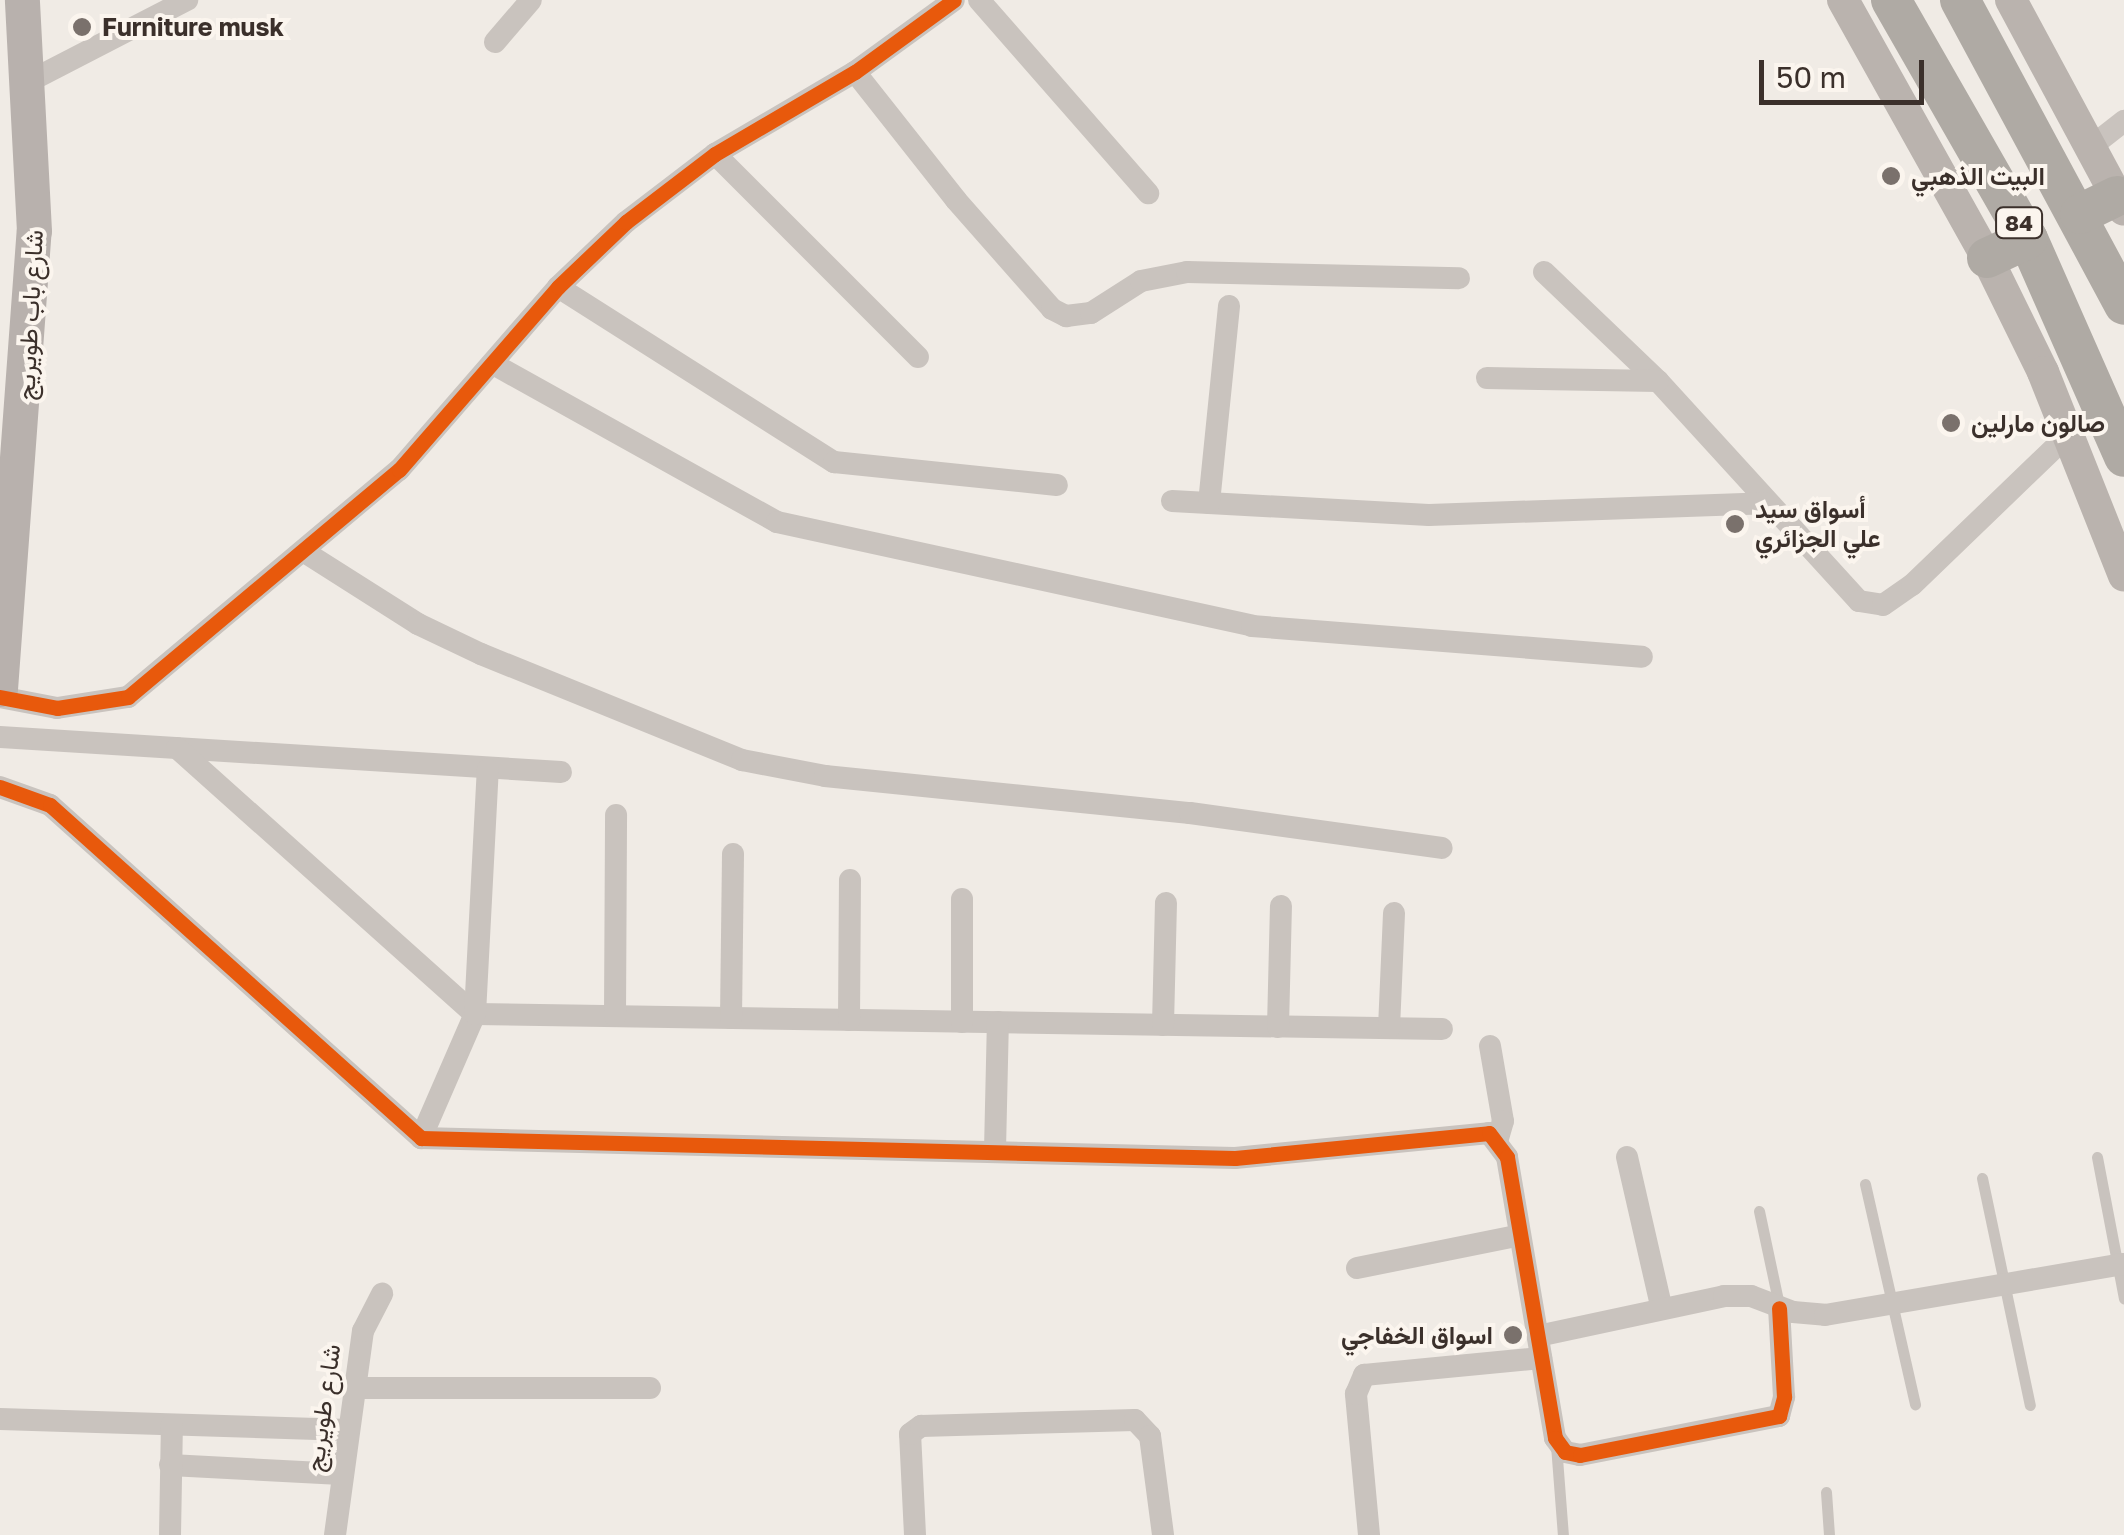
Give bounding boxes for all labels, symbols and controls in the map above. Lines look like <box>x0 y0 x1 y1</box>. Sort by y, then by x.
place label: Furniture musk <box>102 12 284 42</box>
marker: Furniture musk <box>71 16 93 38</box>
scale bar <box>1764 40 1929 102</box>
text: 50 m <box>1776 59 1846 95</box>
place label: البيت الذهبي <box>1911 161 2045 191</box>
marker: البيت الذهبي <box>1880 165 1902 187</box>
road number: 84 <box>1994 206 2044 240</box>
street label: شارع باب طويريج <box>11 229 49 401</box>
place label: صالون مارلين <box>1971 408 2105 438</box>
marker: صالون مارلين <box>1940 412 1962 434</box>
place label: أسواق سيد علي الجزائري <box>1755 495 1881 554</box>
marker: أسواق سيد علي الجزائري <box>1724 513 1746 535</box>
place label: اسواق الخفاجي <box>1341 1320 1493 1350</box>
marker: اسواق الخفاجي <box>1502 1324 1524 1346</box>
street label: شارع طويريج <box>299 1342 347 1474</box>

